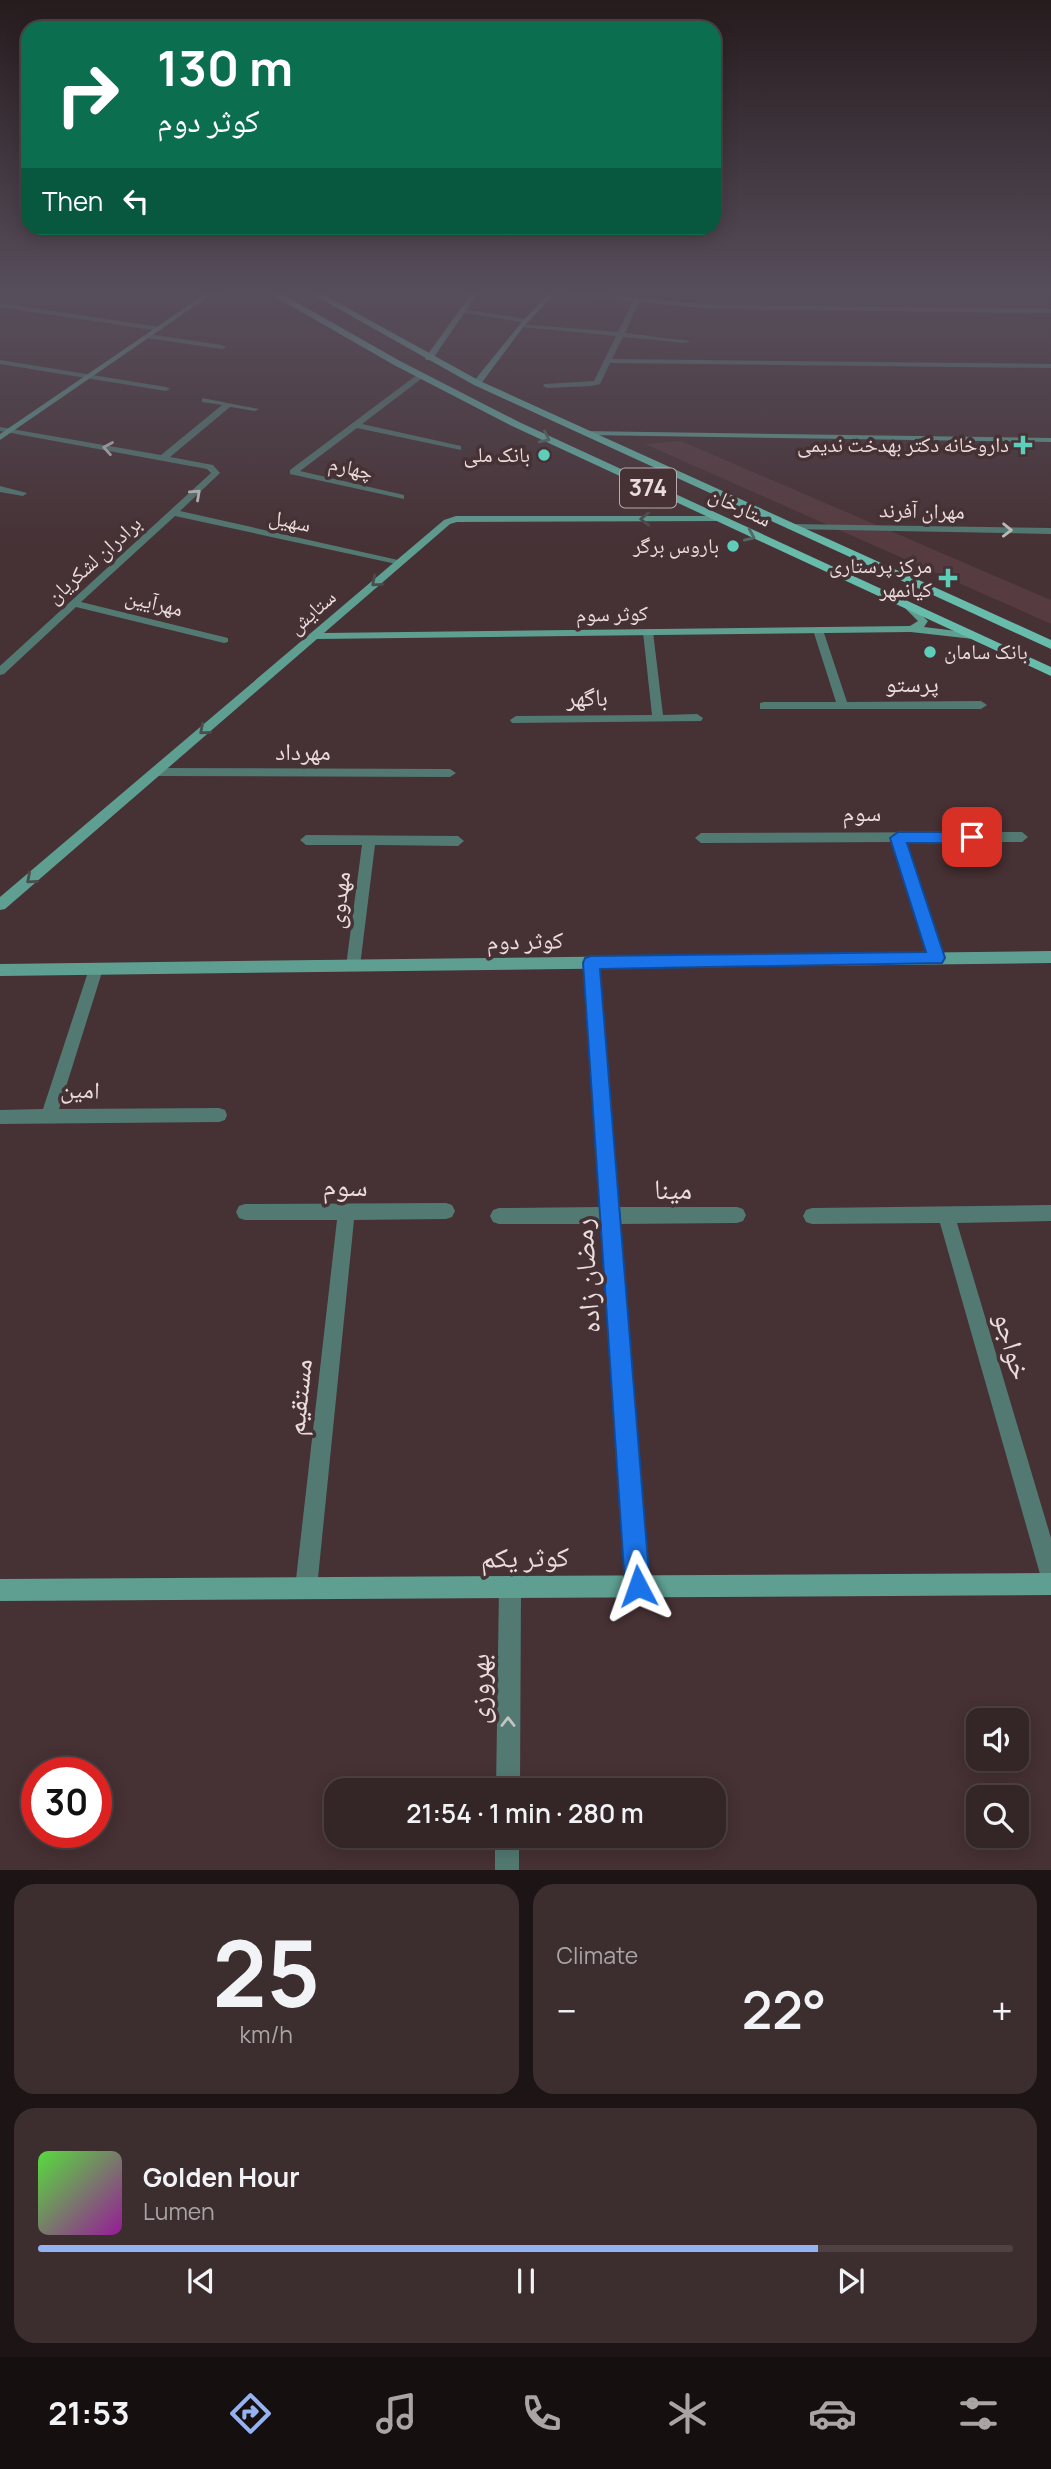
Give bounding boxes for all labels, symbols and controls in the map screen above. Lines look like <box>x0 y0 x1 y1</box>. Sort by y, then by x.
text: 130 m <box>157 34 293 101</box>
icon: right <box>42 49 133 140</box>
text: کوثر دوم <box>157 98 259 142</box>
icon: left <box>117 182 155 220</box>
text: Then <box>42 183 103 219</box>
one-way arrow <box>538 430 550 444</box>
place label: داروخانه دکتر بهدخت ندیمی <box>797 430 1009 458</box>
marker: داروخانه دکتر بهدخت ندیمی <box>1015 437 1031 453</box>
place label: بانک ملی <box>463 440 530 468</box>
one-way arrow <box>103 441 114 456</box>
marker: بانک ملی <box>536 447 552 463</box>
street label: چهارم <box>326 448 376 487</box>
road number: 374 <box>620 468 676 508</box>
street label: ستارخان <box>705 480 776 533</box>
one-way arrow <box>188 490 201 503</box>
street label: مهران آفرند <box>879 495 965 525</box>
street label: سهیل <box>267 502 314 538</box>
street label: برادران لشکریان <box>40 509 147 609</box>
one-way arrow <box>640 511 650 527</box>
one-way arrow <box>1002 522 1013 538</box>
one-way arrow <box>743 528 755 542</box>
place label: باروس برگر <box>632 531 719 559</box>
marker: باروس برگر <box>725 538 741 554</box>
place label: مرکز پرستاری کیانمهر <box>829 551 932 603</box>
marker: مرکز پرستاری کیانمهر <box>938 568 958 588</box>
one-way arrow <box>371 574 384 586</box>
street label: مهرآیین <box>123 582 186 622</box>
street label: ستایش <box>281 583 341 640</box>
street label: کوثر سوم <box>576 598 649 629</box>
place label: بانک سامان <box>944 637 1028 665</box>
marker: بانک سامان <box>922 644 938 660</box>
street label: پرستو <box>885 666 939 699</box>
street label: باگهر <box>565 680 608 713</box>
one-way arrow <box>199 722 212 735</box>
street label: مهرداد <box>275 734 331 767</box>
street label: سوم <box>843 795 881 829</box>
pin <box>942 807 1002 867</box>
icon: arrive <box>953 818 991 856</box>
street label: مهدوی <box>318 869 357 930</box>
one-way arrow <box>26 871 39 883</box>
street label: کوثر دوم <box>486 922 564 958</box>
street label: امین <box>60 1071 100 1106</box>
street label: سوم <box>322 1166 368 1205</box>
street label: مینا <box>654 1169 692 1207</box>
street label: رمضان زاده <box>562 1217 608 1335</box>
street label: خواجو <box>986 1308 1042 1384</box>
street label: مستقیم <box>274 1357 321 1437</box>
street label: کوثر یکم <box>480 1536 570 1577</box>
position arrow <box>601 1549 675 1623</box>
street label: بهروزی <box>459 1654 497 1724</box>
map controls <box>966 1708 1029 1848</box>
button: sound <box>966 1708 1029 1771</box>
one-way arrow <box>500 1716 516 1727</box>
speed limit sign: 30 <box>21 1757 112 1848</box>
button: search <box>966 1785 1029 1848</box>
text: 21:54 · 1 min · 280 m <box>406 1795 644 1831</box>
text: 25 <box>212 1910 320 2034</box>
text: Climate <box>557 1939 638 1971</box>
text: 22° <box>742 1974 826 2045</box>
text: − <box>557 1984 577 2036</box>
text: + <box>991 1984 1013 2036</box>
text: km/h <box>240 2018 293 2050</box>
text: Golden Hour <box>143 2159 300 2195</box>
text: Lumen <box>143 2195 215 2227</box>
icon: previous <box>182 2262 220 2300</box>
icon: pause <box>507 2262 545 2300</box>
icon: next <box>832 2262 870 2300</box>
icon: directions <box>226 2389 275 2438</box>
icon: music <box>372 2389 421 2438</box>
icon: phone <box>517 2389 566 2438</box>
icon: climate <box>663 2389 712 2438</box>
icon: car <box>808 2389 857 2438</box>
icon: filters <box>954 2389 1003 2438</box>
text: 21:53 <box>48 2391 130 2435</box>

